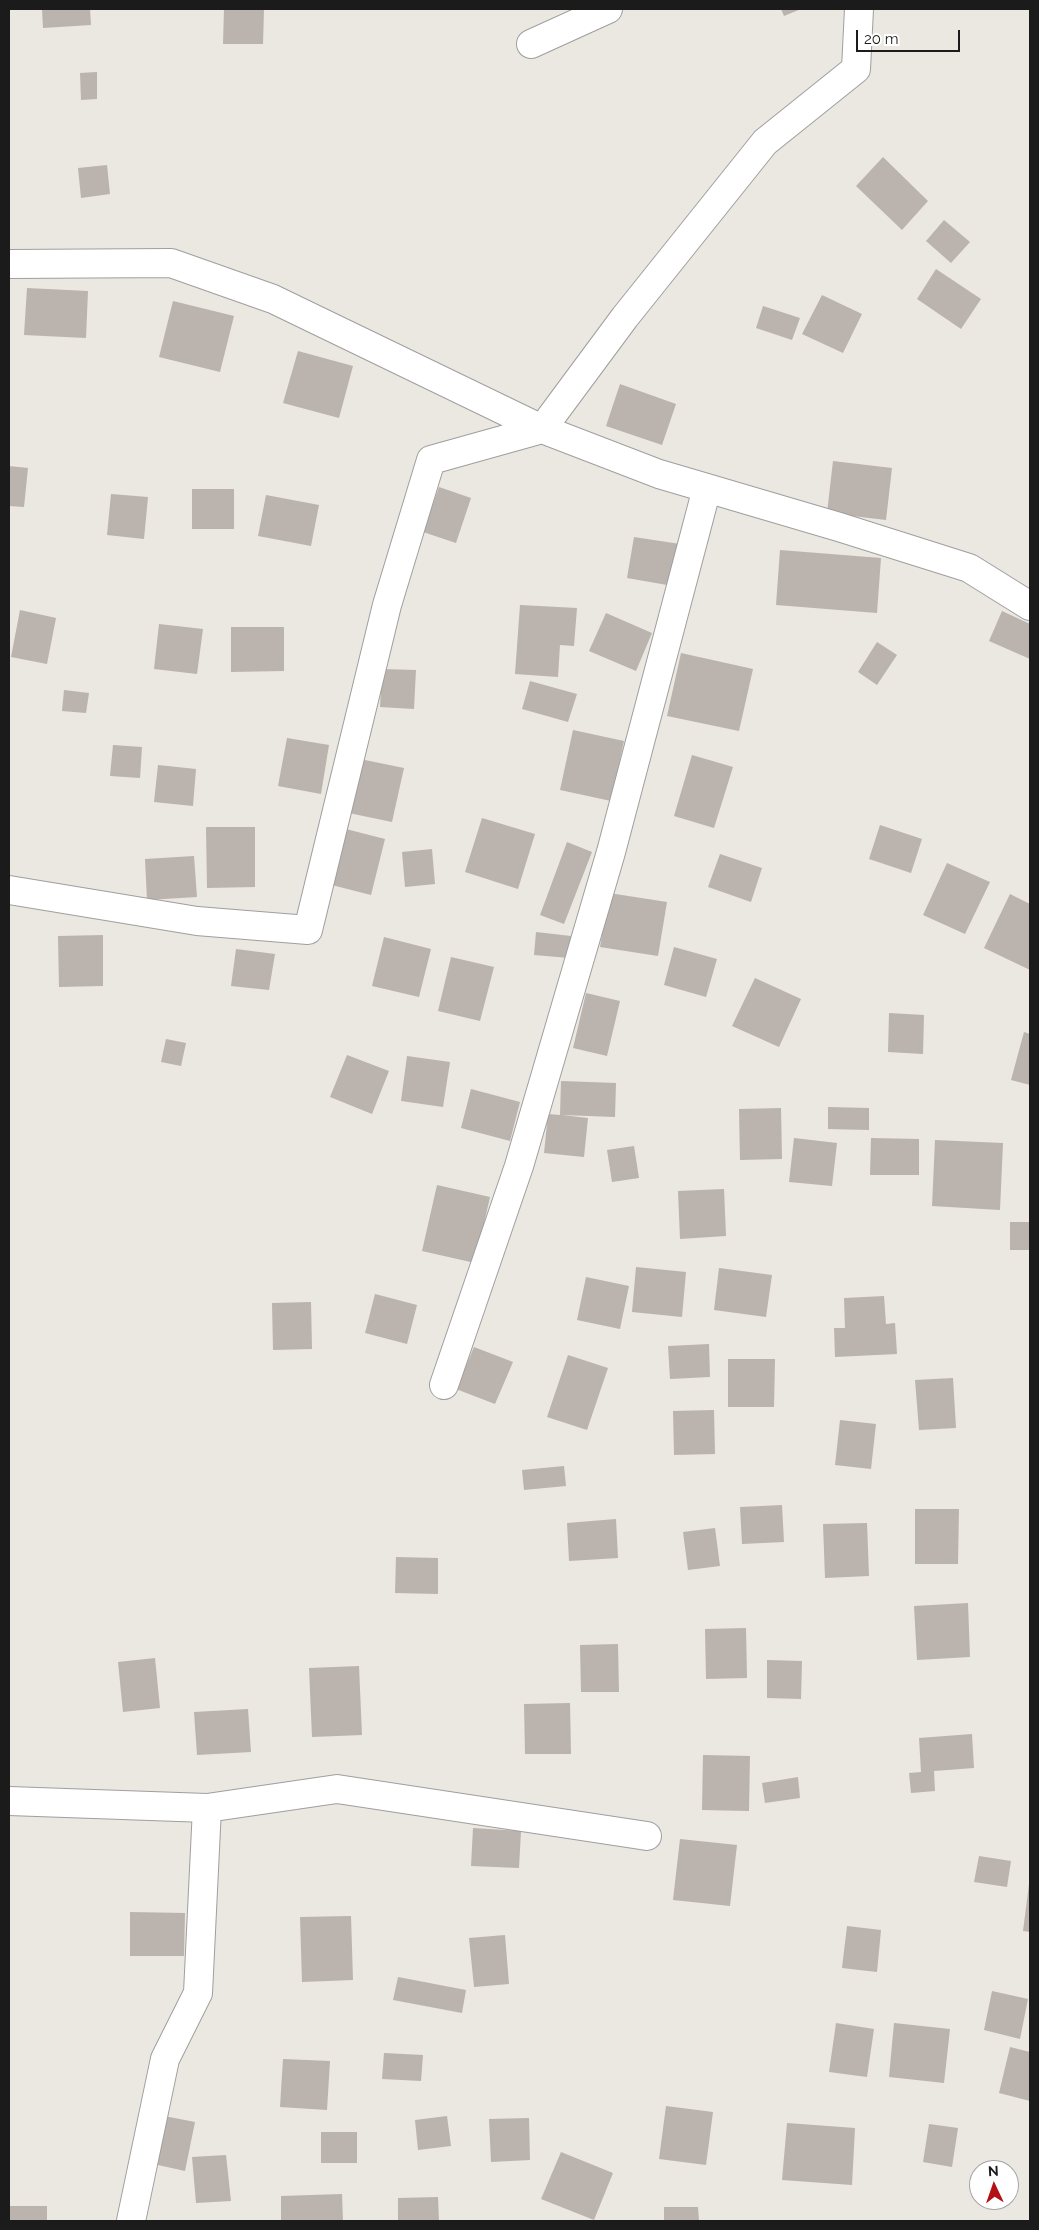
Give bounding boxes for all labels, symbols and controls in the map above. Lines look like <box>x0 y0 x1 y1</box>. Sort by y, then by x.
scale bar <box>859 20 963 52</box>
text: 20 m <box>864 30 899 48</box>
north arrow <box>969 2160 1019 2210</box>
text: N <box>988 2163 999 2179</box>

